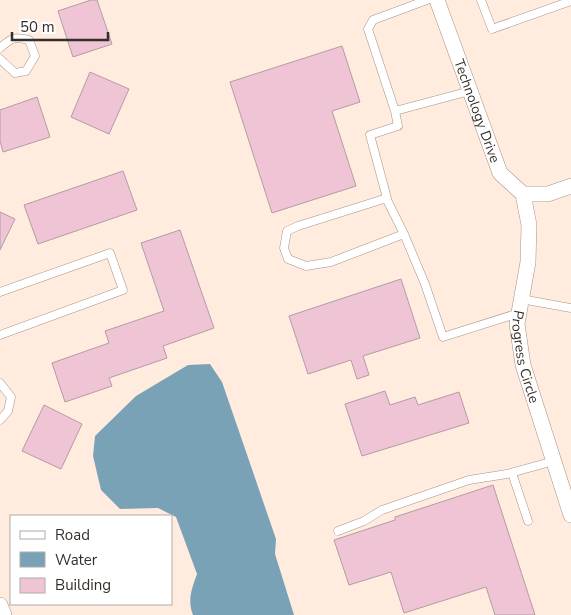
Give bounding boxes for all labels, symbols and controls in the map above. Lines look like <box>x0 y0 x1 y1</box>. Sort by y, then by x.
scale bar <box>12 10 109 42</box>
text: 50 m <box>20 17 55 37</box>
street label: Technology Drive <box>450 56 505 165</box>
street label: Progress Circle <box>508 309 544 405</box>
legend <box>10 515 172 605</box>
text: Road <box>55 525 90 545</box>
text: Water <box>55 550 98 570</box>
text: Building <box>55 575 111 595</box>

